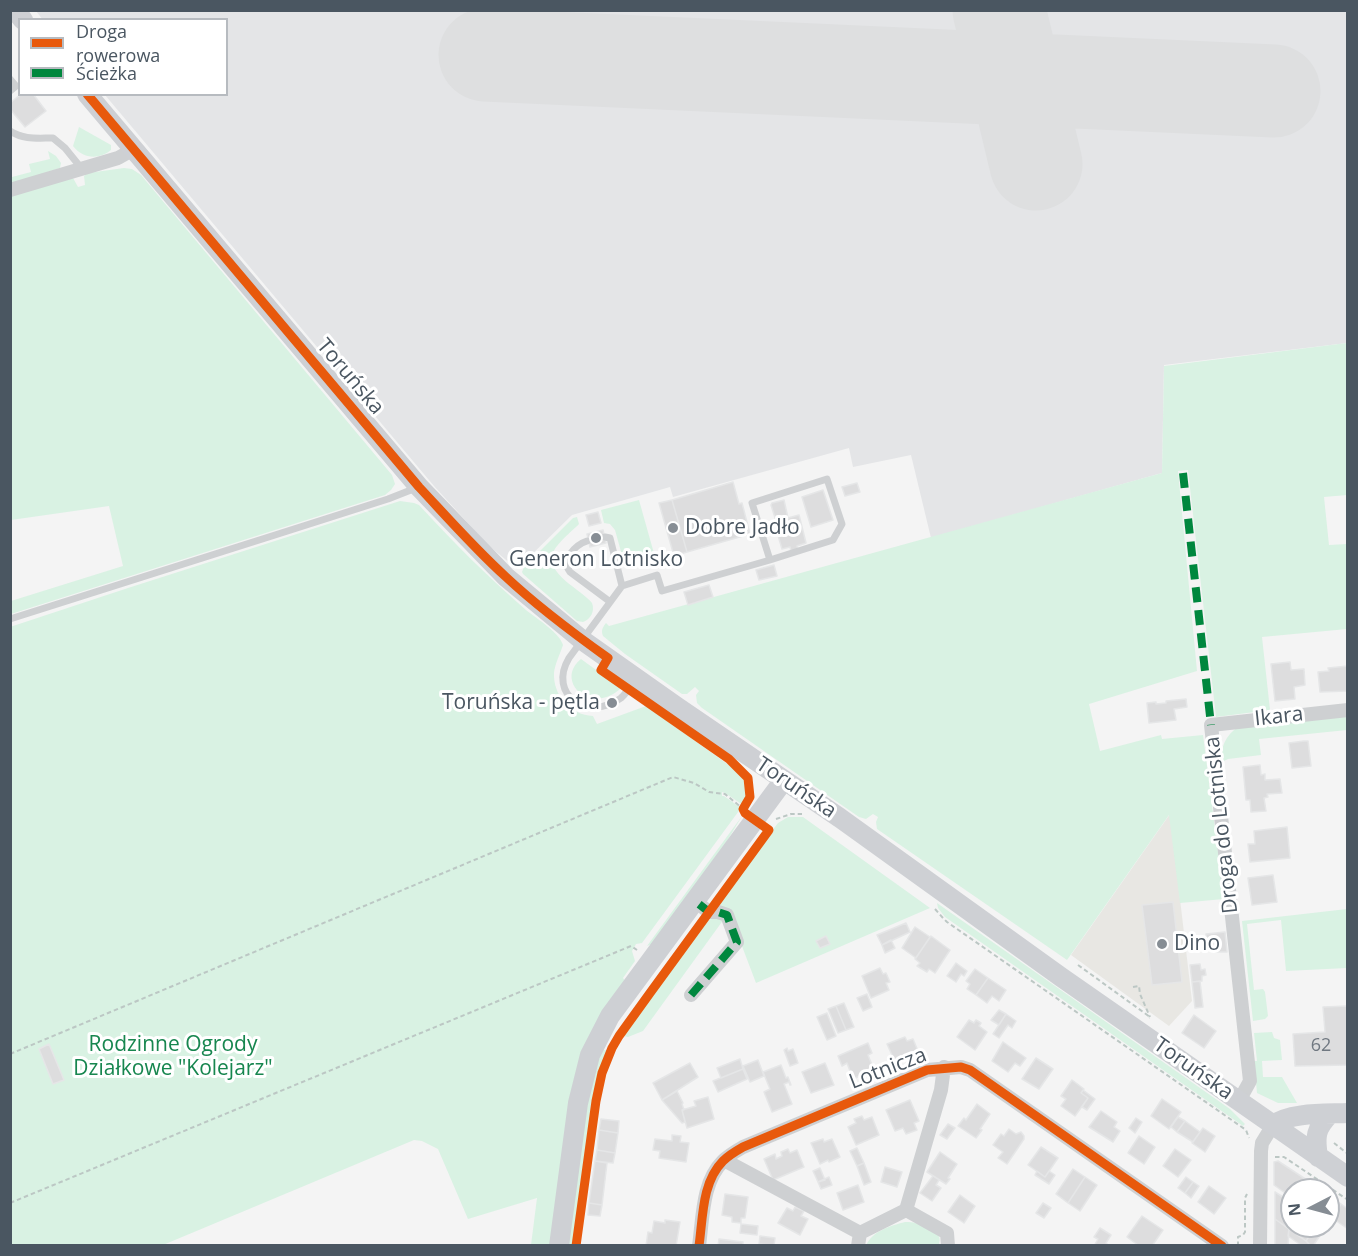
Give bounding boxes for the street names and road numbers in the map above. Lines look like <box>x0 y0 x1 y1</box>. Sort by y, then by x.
street label: Toruńska <box>311 334 389 420</box>
street label: Ikara <box>1253 702 1305 732</box>
street label: Droga do Lotniska <box>1200 735 1244 915</box>
street label: Toruńska <box>751 752 841 824</box>
street label: Toruńska <box>1148 1033 1238 1105</box>
street label: Lotnicza <box>846 1043 930 1095</box>

